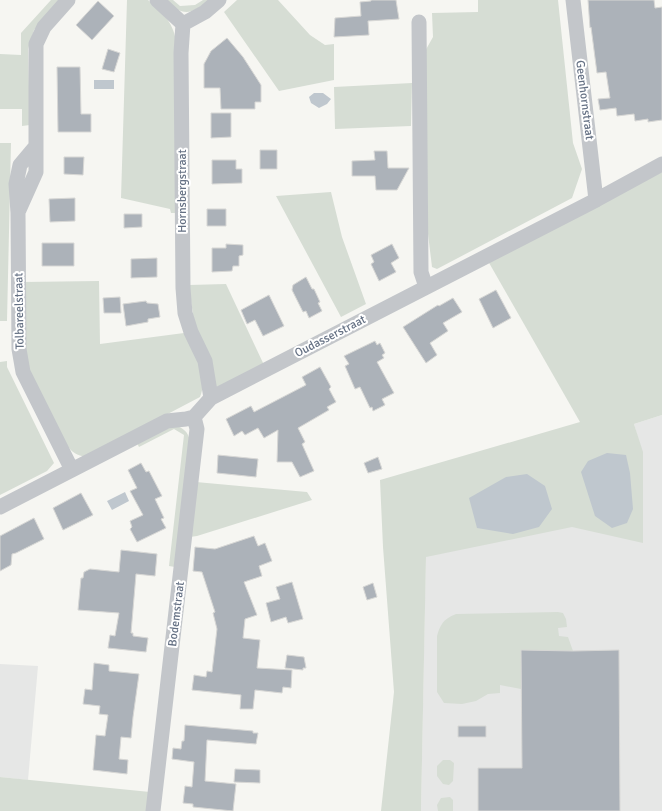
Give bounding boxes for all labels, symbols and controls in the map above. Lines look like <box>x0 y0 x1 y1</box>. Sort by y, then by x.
street label: Geenhornstraat <box>572 59 597 141</box>
street label: Hornsbergstraat <box>175 149 190 233</box>
street label: Tolbareelstraat <box>11 272 28 350</box>
street label: Oudasserstraat <box>292 312 368 361</box>
street label: Bodemstraat <box>165 581 188 647</box>

